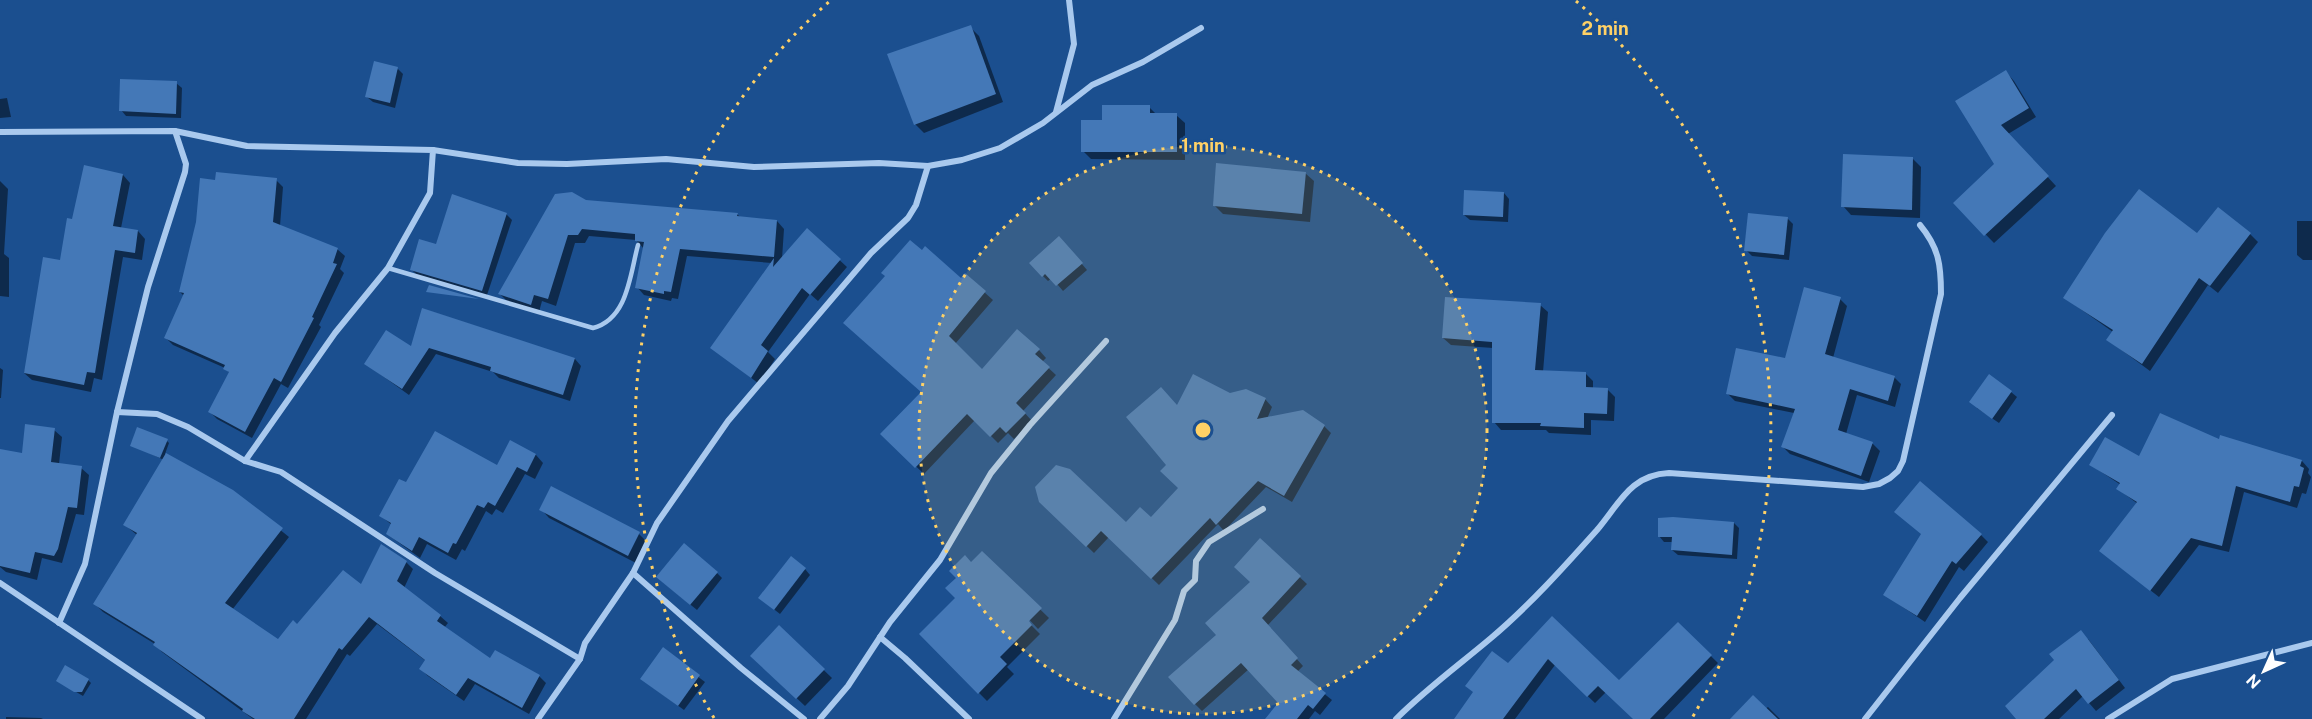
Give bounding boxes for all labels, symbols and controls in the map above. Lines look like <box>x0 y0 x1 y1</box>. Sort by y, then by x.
text: 2 min <box>1581 18 1629 39</box>
text: 1 min <box>1181 135 1225 156</box>
centre of rings <box>1193 420 1213 440</box>
north arrow <box>2234 641 2294 701</box>
text: N <box>2243 670 2265 692</box>

